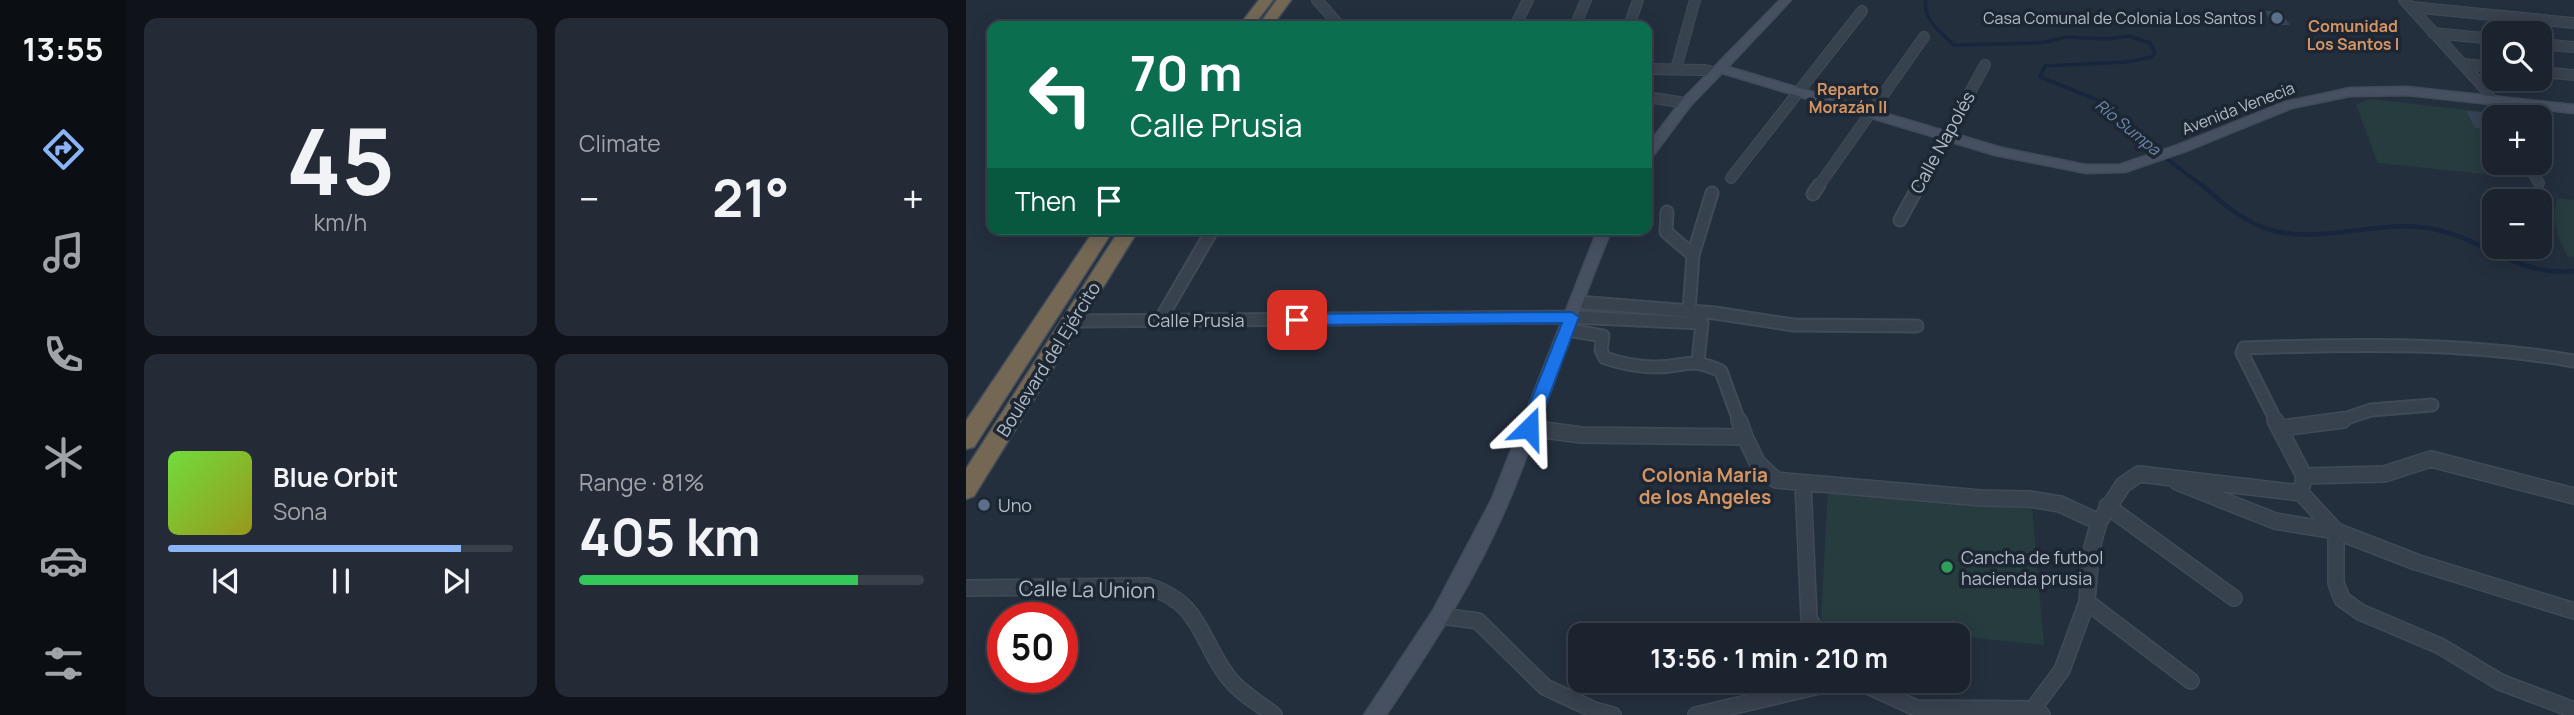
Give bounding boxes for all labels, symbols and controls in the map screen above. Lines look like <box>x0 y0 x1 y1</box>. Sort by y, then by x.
place label: Casa Comunal de Colonia Los Santos I <box>1983 7 2263 29</box>
marker: Casa Comunal de Colonia Los Santos I <box>2269 10 2285 26</box>
district label: Comunidad Los Santos I <box>2307 15 2399 55</box>
map controls <box>2482 21 2552 259</box>
button: search <box>2482 21 2552 91</box>
text: 13:55 <box>22 27 104 71</box>
text: 70 m <box>1130 39 1242 106</box>
icon: left <box>1015 49 1106 140</box>
street label: Avenida Venecia <box>2178 76 2298 140</box>
district label: Reparto Morazán II <box>1809 78 1887 118</box>
street label: Calle Napolés <box>1904 87 1980 197</box>
water label: Río Sumpa <box>2091 94 2166 161</box>
text: 45 <box>286 98 395 222</box>
text: Calle Prusia <box>1130 103 1303 147</box>
button: + <box>2482 105 2552 175</box>
icon: directions <box>39 125 88 174</box>
text: Climate <box>579 127 661 159</box>
text: 21° <box>712 162 789 233</box>
text: − <box>579 172 600 224</box>
text: + <box>902 172 924 224</box>
icon: arrive <box>1090 182 1128 220</box>
text: Then <box>1015 183 1076 219</box>
button: − <box>2482 189 2552 259</box>
text: km/h <box>314 206 367 238</box>
icon: music <box>39 228 88 277</box>
street label: Boulevard del Ejército <box>991 277 1105 441</box>
pin <box>1267 290 1327 350</box>
icon: arrive <box>1278 301 1316 339</box>
street label: Calle Prusia <box>1147 308 1245 332</box>
icon: phone <box>39 330 88 379</box>
position arrow <box>1492 391 1566 465</box>
icon: climate <box>39 433 88 482</box>
text: Blue Orbit <box>273 459 398 495</box>
district label: Colonia Maria de los Angeles <box>1639 462 1771 510</box>
text: Range · 81% <box>579 466 704 498</box>
place label: Uno <box>998 493 1032 517</box>
text: Sona <box>273 495 327 527</box>
marker: Uno <box>976 497 992 513</box>
text: 405 km <box>579 501 760 572</box>
icon: car <box>39 536 88 585</box>
place label: Cancha de futbol hacienda prusia <box>1961 545 2103 590</box>
marker: Cancha de futbol hacienda prusia <box>1939 559 1955 575</box>
icon: previous <box>207 562 245 600</box>
icon: pause <box>322 562 360 600</box>
icon: next <box>437 562 475 600</box>
street label: Calle La Union <box>1018 574 1156 604</box>
speed limit sign: 50 <box>987 602 1078 693</box>
icon: filters <box>39 639 88 688</box>
text: 13:56 · 1 min · 210 m <box>1650 640 1888 676</box>

